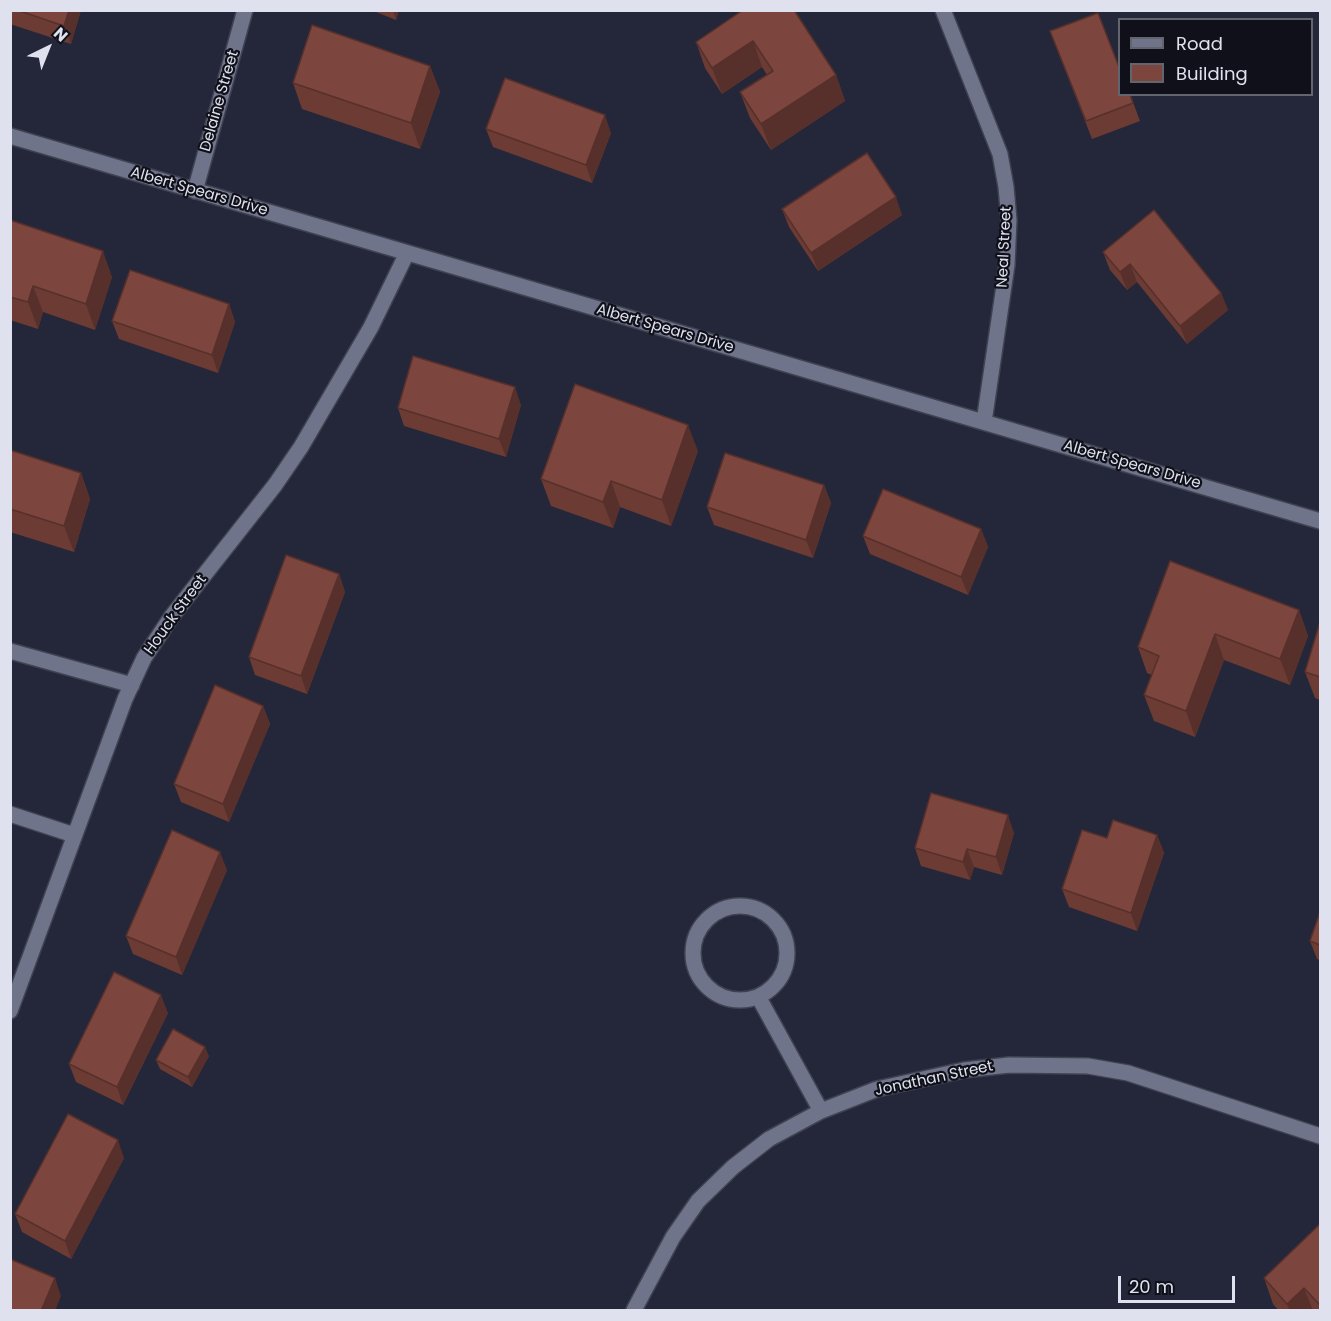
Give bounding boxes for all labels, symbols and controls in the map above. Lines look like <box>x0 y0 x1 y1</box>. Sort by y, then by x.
north arrow <box>18 18 78 78</box>
legend <box>1118 18 1313 96</box>
text: N <box>48 22 73 47</box>
text: Road <box>1176 31 1223 56</box>
street label: Delaine Street <box>197 48 243 154</box>
text: Building <box>1176 61 1248 86</box>
street label: Albert Spears Drive <box>128 164 270 220</box>
street label: Neal Street <box>994 206 1016 288</box>
street label: Albert Spears Drive <box>594 301 736 357</box>
street label: Albert Spears Drive <box>1061 437 1203 493</box>
street label: Houck Street <box>141 572 211 658</box>
street label: Jonathan Street <box>873 1058 995 1100</box>
scale bar <box>1121 1264 1238 1302</box>
text: 20 m <box>1129 1274 1174 1299</box>

